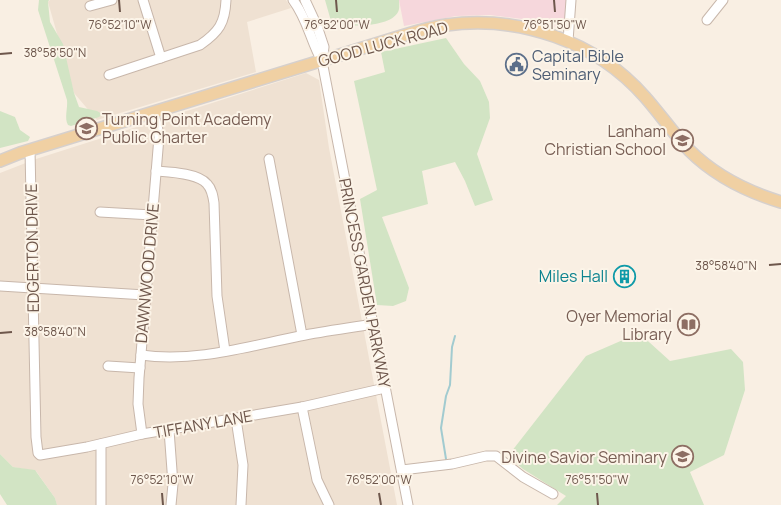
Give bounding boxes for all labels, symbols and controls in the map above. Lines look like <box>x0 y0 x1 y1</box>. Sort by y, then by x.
text: 76°52'10"W <box>89 16 152 33</box>
text: 76°52'00"W <box>304 16 370 33</box>
street label: GOOD LUCK ROAD <box>316 16 451 72</box>
text: 76°51'50"W <box>523 16 587 33</box>
text: 38°58'50"N <box>24 44 86 61</box>
place label: Capital Bible Seminary <box>532 45 624 85</box>
public building icon: Capital Bible Seminary <box>504 53 528 77</box>
place label: Turning Point Academy Public Charter <box>102 108 272 148</box>
school or university icon: Turning Point Academy Public Charter <box>74 116 98 140</box>
place label: Lanham Christian School <box>545 120 666 160</box>
school or university icon: Lanham Christian School <box>670 128 694 152</box>
street label: PRINCESS GARDEN PARKWAY <box>334 176 396 390</box>
street label: EDGERTON DRIVE <box>20 183 44 313</box>
street label: DAWNWOOD DRIVE <box>130 202 164 344</box>
text: 38°58'40"N <box>695 257 757 274</box>
building icon: Miles Hall <box>612 264 636 288</box>
place label: Miles Hall <box>539 265 608 287</box>
place label: Oyer Memorial Library <box>566 305 673 345</box>
library icon: Oyer Memorial Library <box>676 313 700 337</box>
text: 38°58'40"N <box>24 323 86 340</box>
street label: TIFFANY LANE <box>152 404 254 444</box>
school or university icon: Divine Savior Seminary <box>671 445 695 469</box>
place label: Divine Savior Seminary <box>501 446 668 468</box>
text: 76°52'10"W <box>131 471 194 488</box>
text: 76°52'00"W <box>346 471 412 488</box>
text: 76°51'50"W <box>565 471 629 488</box>

